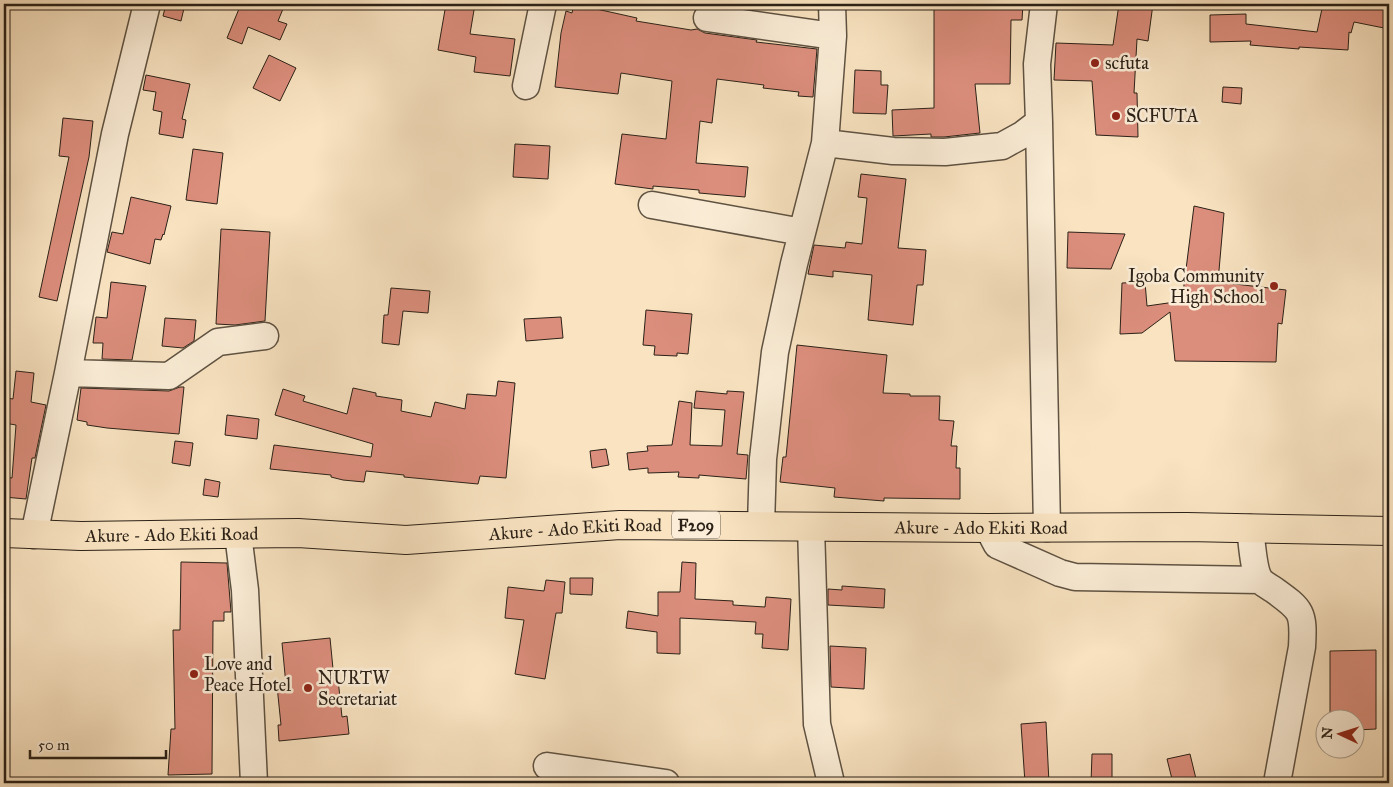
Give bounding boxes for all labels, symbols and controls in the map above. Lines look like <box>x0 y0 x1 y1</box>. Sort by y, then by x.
place label: scfuta <box>1105 52 1149 74</box>
marker: scfuta <box>1089 57 1101 69</box>
place label: SCFUTA <box>1126 105 1199 127</box>
marker: SCFUTA <box>1110 110 1122 122</box>
place label: Igoba Community High School <box>1128 265 1265 309</box>
marker: Igoba Community High School <box>1268 280 1280 292</box>
road number: F209 <box>672 512 720 538</box>
street label: Akure - Ado Ekiti Road <box>487 514 662 545</box>
street label: Akure - Ado Ekiti Road <box>893 516 1068 539</box>
street label: Akure - Ado Ekiti Road <box>84 523 259 547</box>
place label: Love and Peace Hotel <box>204 653 291 696</box>
place label: NURTW Secretariat <box>318 667 398 710</box>
marker: Love and Peace Hotel <box>188 668 200 680</box>
marker: NURTW Secretariat <box>302 682 314 694</box>
north arrow <box>1316 710 1366 760</box>
text: N <box>1319 726 1336 740</box>
scale bar <box>30 727 166 759</box>
text: 50 m <box>38 736 70 754</box>

